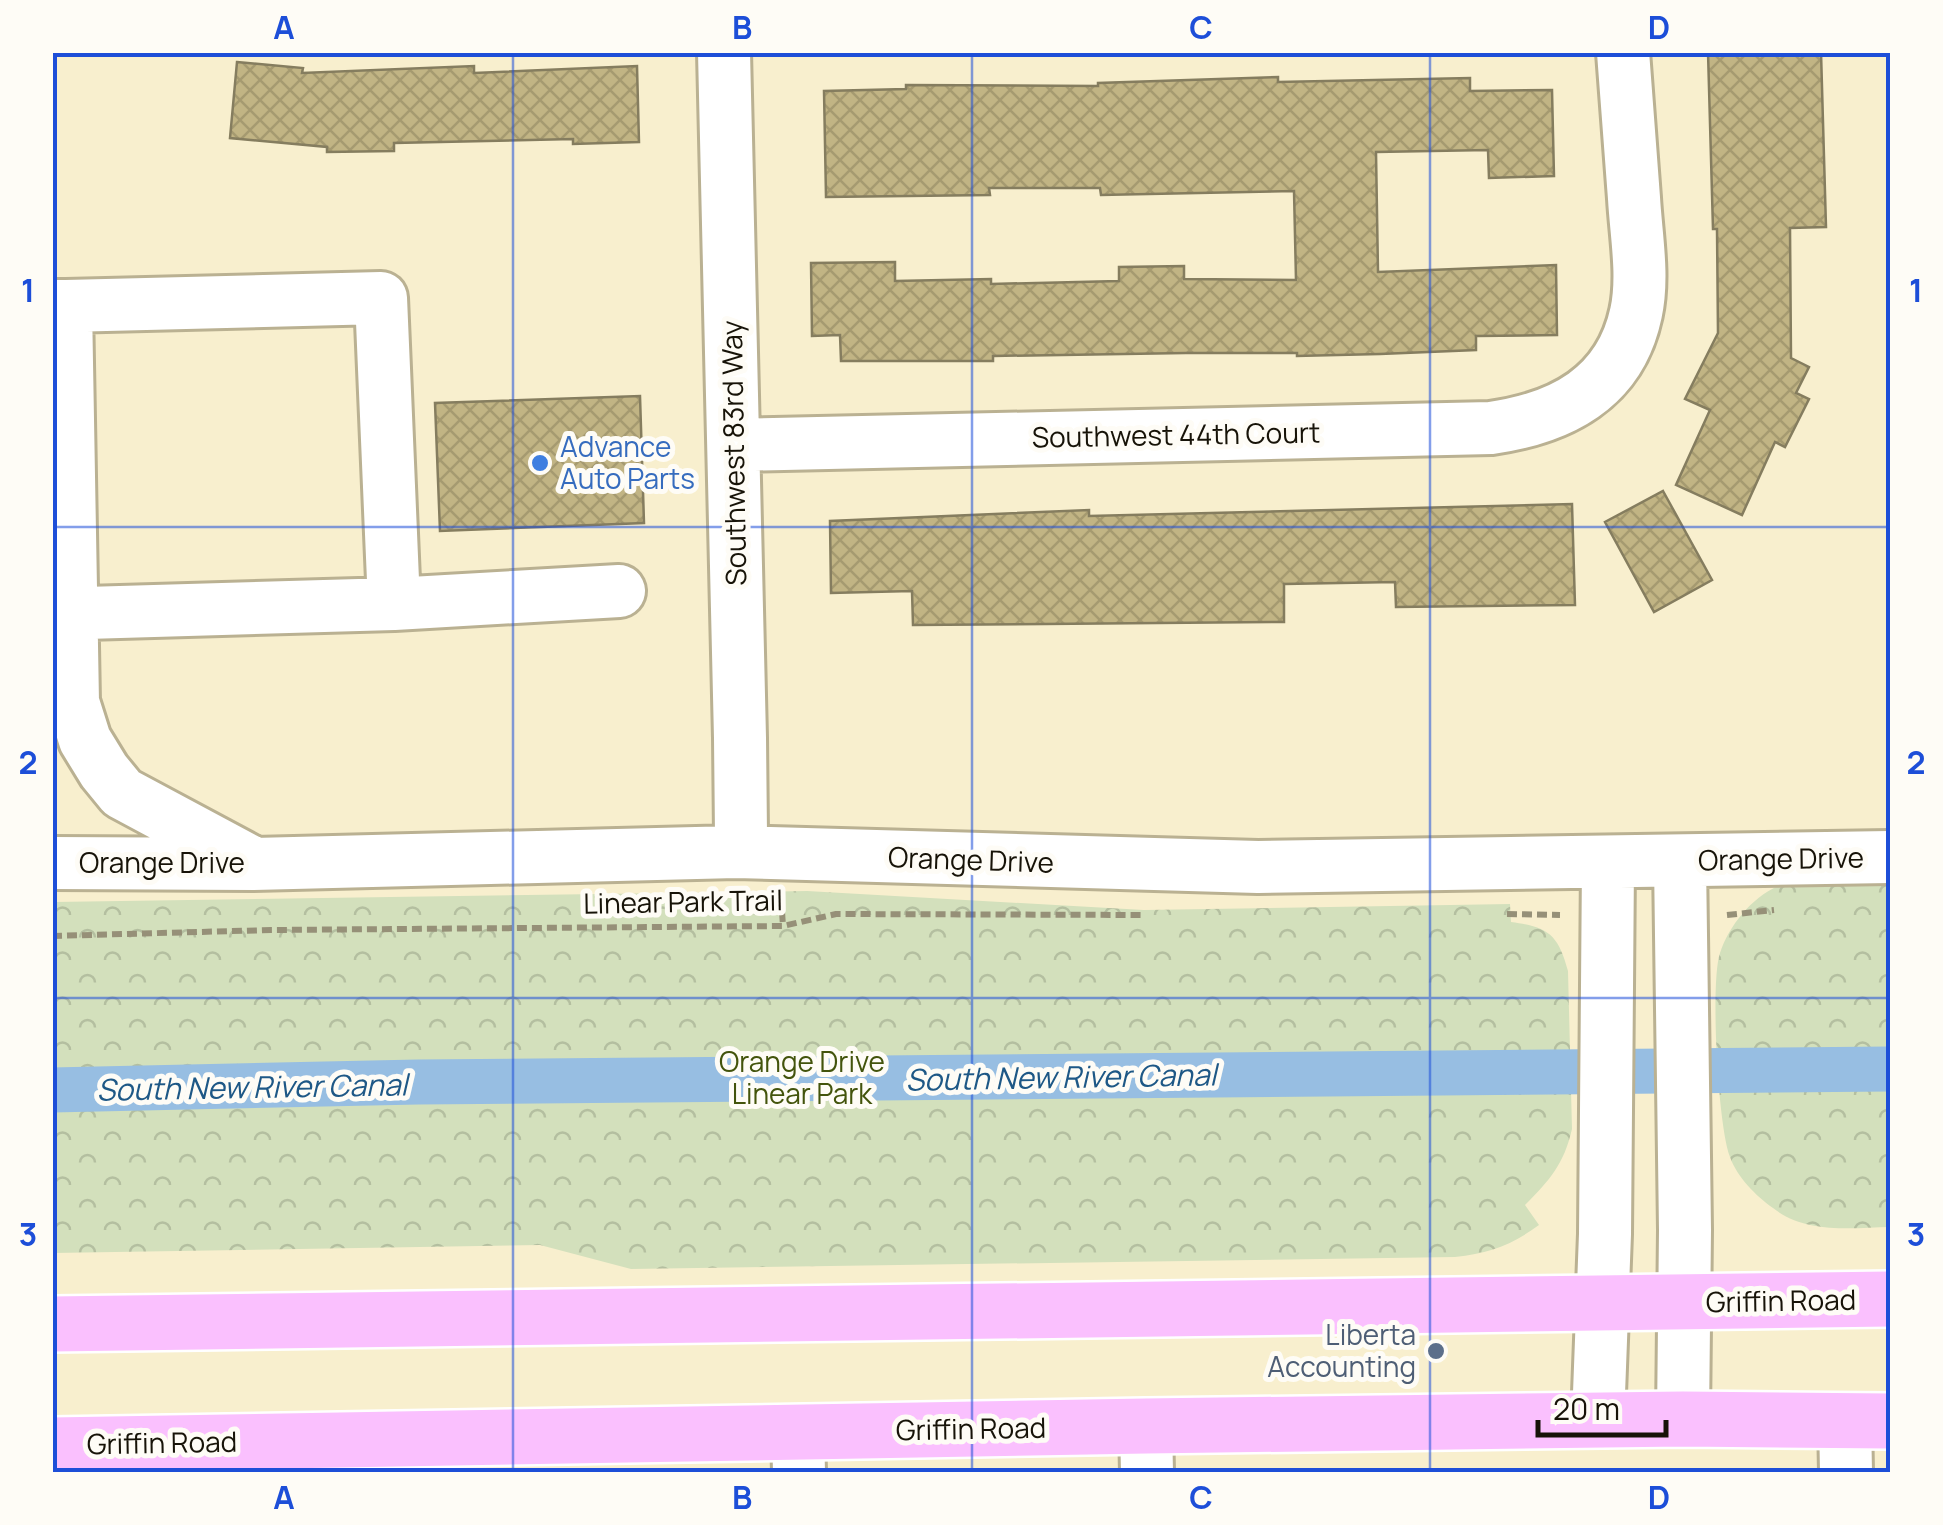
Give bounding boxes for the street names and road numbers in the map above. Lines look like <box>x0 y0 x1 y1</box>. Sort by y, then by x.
street label: Southwest 83rd Way <box>712 320 754 586</box>
street label: Southwest 44th Court <box>1031 412 1320 456</box>
street label: Orange Drive <box>887 837 1055 881</box>
street label: Orange Drive <box>1698 838 1864 878</box>
street label: Orange Drive <box>79 843 245 881</box>
street label: Linear Park Trail <box>583 880 783 922</box>
street label: Griffin Road <box>1705 1280 1857 1320</box>
street label: Griffin Road <box>895 1408 1047 1448</box>
street label: Griffin Road <box>86 1422 238 1462</box>

